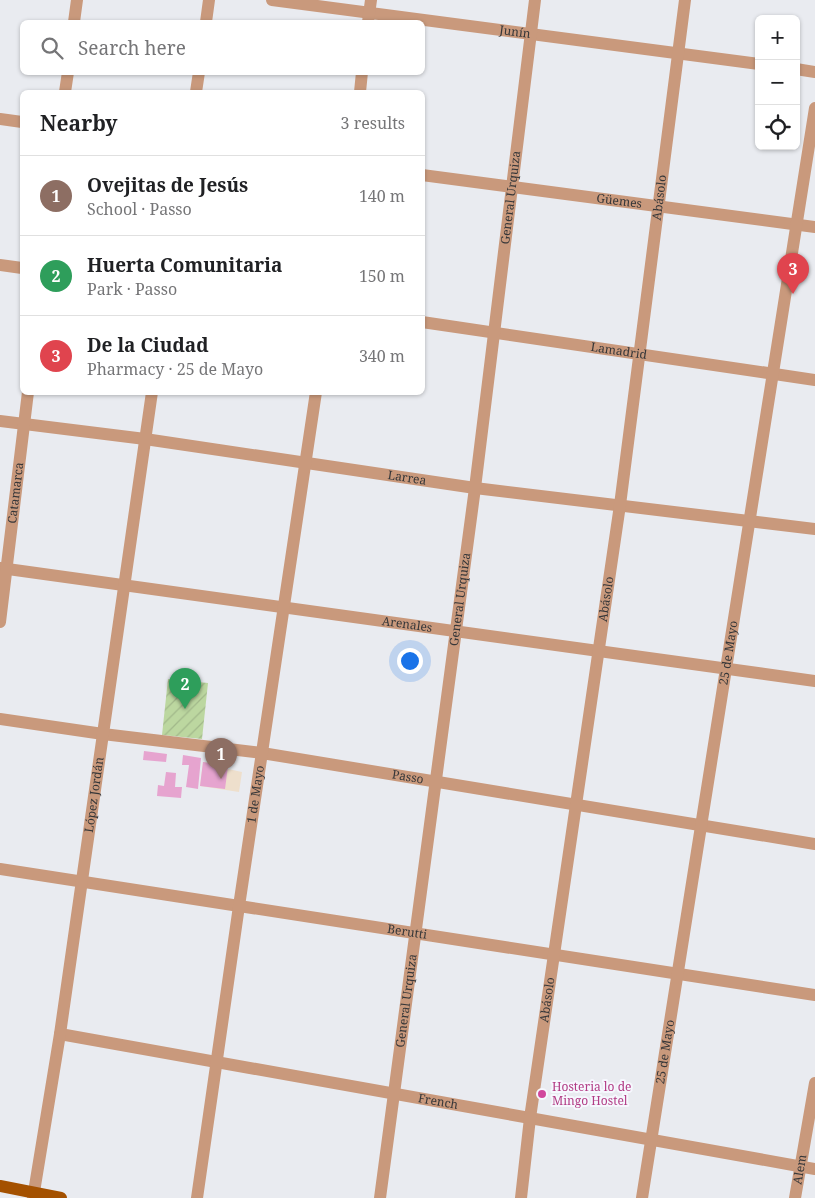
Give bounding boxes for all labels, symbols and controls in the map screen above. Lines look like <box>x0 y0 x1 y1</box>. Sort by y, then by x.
map controls <box>755 15 800 150</box>
button: + <box>755 15 800 60</box>
search box <box>20 20 425 75</box>
street label: Junín <box>497 21 532 42</box>
icon: search <box>38 34 66 62</box>
text: Search here <box>78 35 186 61</box>
button: − <box>755 60 800 105</box>
button: locate <box>755 105 800 150</box>
text: Nearby <box>40 109 118 137</box>
text: 3 results <box>341 112 405 134</box>
street label: General Urquiza <box>496 149 524 245</box>
text: Ovejitas de Jesús <box>87 172 248 198</box>
street label: Abásolo <box>648 174 670 221</box>
text: 1 <box>51 185 61 207</box>
text: 140 m <box>359 185 405 207</box>
street label: Güemes <box>596 189 643 212</box>
text: School · Passo <box>87 198 192 220</box>
text: Huerta Comunitaria <box>87 252 282 278</box>
pin: 3 <box>777 253 809 294</box>
text: 2 <box>51 265 61 287</box>
text: 150 m <box>359 265 405 287</box>
text: Park · Passo <box>87 278 177 300</box>
text: De la Ciudad <box>87 332 209 358</box>
street label: Lamadrid <box>590 338 649 363</box>
text: 3 <box>51 345 61 367</box>
text: 340 m <box>359 345 405 367</box>
text: Pharmacy · 25 de Mayo <box>87 358 263 380</box>
street label: Catamarca <box>3 461 27 524</box>
street label: Larrea <box>387 466 428 489</box>
street label: General Urquiza <box>445 551 474 647</box>
street label: Abásolo <box>594 575 617 623</box>
street label: Arenales <box>381 612 433 636</box>
street label: 25 de Mayo <box>715 619 742 686</box>
your location <box>397 648 423 674</box>
pin: 2 <box>169 668 201 709</box>
pin: 1 <box>205 738 237 779</box>
street label: López Jordán <box>80 755 108 834</box>
street label: 1 de Mayo <box>243 764 268 824</box>
street label: Passo <box>391 766 425 787</box>
street label: Berutti <box>386 920 428 943</box>
street label: General Urquiza <box>391 953 421 1049</box>
street label: Abásolo <box>535 976 559 1024</box>
street label: 25 de Mayo <box>651 1018 678 1085</box>
place label: Hosteria lo de Mingo Hostel <box>552 1078 631 1109</box>
marker: Hosteria lo de Mingo Hostel <box>536 1088 548 1100</box>
street label: French <box>417 1089 460 1113</box>
street label: Alem <box>789 1153 810 1186</box>

